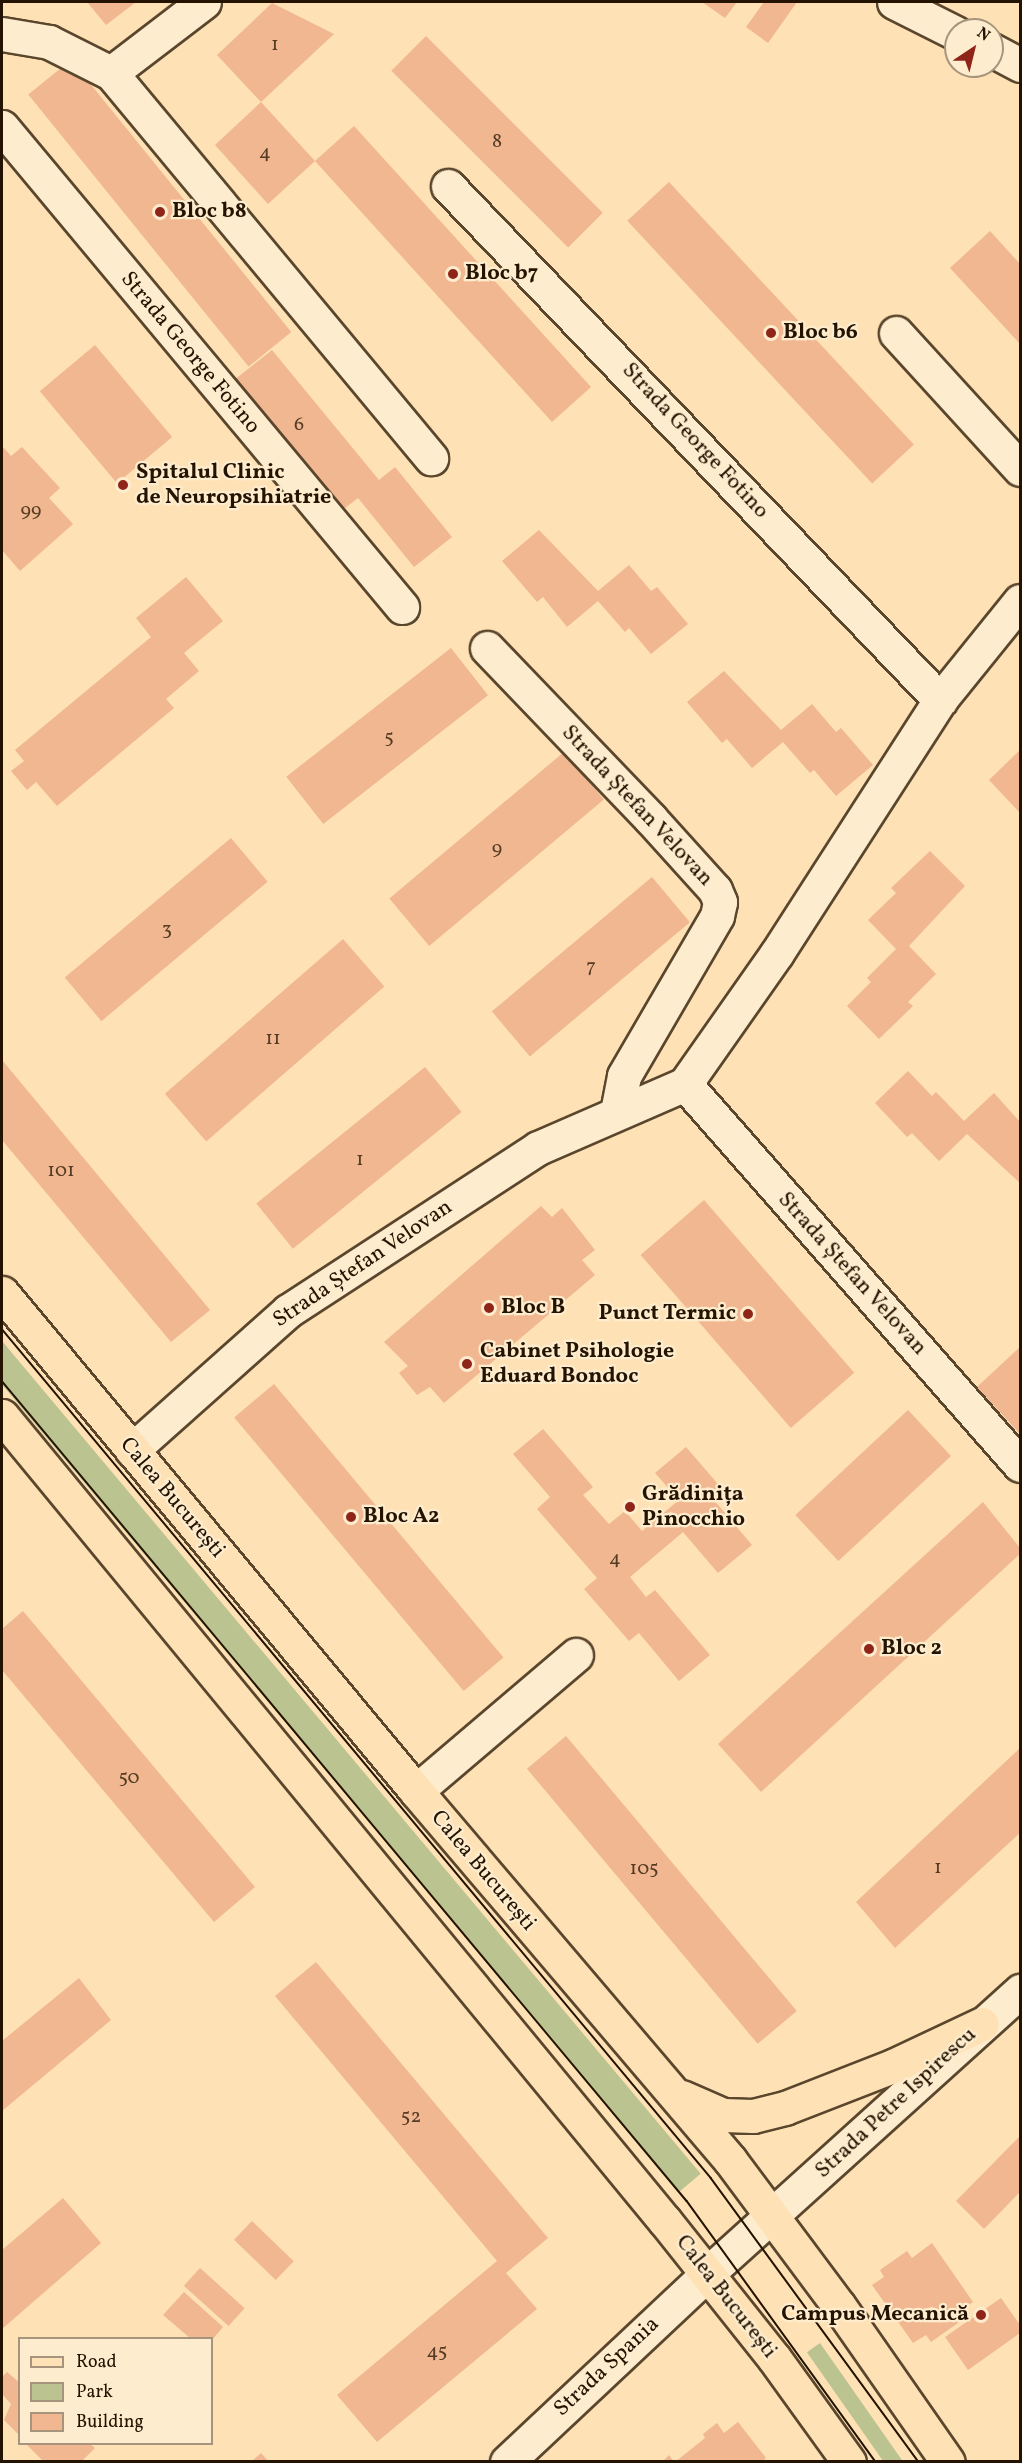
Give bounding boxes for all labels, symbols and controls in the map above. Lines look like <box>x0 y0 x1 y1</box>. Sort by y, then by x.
north arrow <box>944 18 1004 78</box>
text: N <box>972 23 994 47</box>
house number: 1 <box>271 33 279 57</box>
house number: 8 <box>492 130 502 154</box>
house number: 4 <box>259 141 271 165</box>
place label: Bloc b8 <box>172 199 247 225</box>
marker: Bloc b8 <box>153 205 167 219</box>
place label: Bloc b7 <box>465 261 538 287</box>
street label: Strada George Fotino <box>115 267 265 439</box>
marker: Bloc b7 <box>446 267 460 281</box>
place label: Bloc b6 <box>783 320 858 346</box>
marker: Bloc b6 <box>764 326 778 340</box>
street label: Strada George Fotino <box>616 358 774 524</box>
house number: 6 <box>294 413 304 437</box>
place label: Spitalul Clinic de Neuropsihiatrie <box>136 459 331 511</box>
marker: Spitalul Clinic de Neuropsihiatrie <box>114 476 132 494</box>
house number: 99 <box>21 499 41 523</box>
street label: Strada Ștefan Velovan <box>555 720 719 892</box>
house number: 5 <box>384 726 394 750</box>
house number: 9 <box>492 837 502 861</box>
house number: 3 <box>162 918 172 942</box>
house number: 7 <box>586 955 596 979</box>
house number: 11 <box>265 1027 281 1051</box>
house number: 1 <box>356 1148 364 1172</box>
house number: 101 <box>47 1159 75 1183</box>
street label: Strada Ștefan Velovan <box>772 1187 932 1361</box>
street label: Strada Ștefan Velovan <box>268 1194 458 1334</box>
place label: Bloc B <box>501 1295 565 1321</box>
marker: Bloc B <box>482 1301 496 1315</box>
place label: Punct Termic <box>598 1301 736 1327</box>
marker: Punct Termic <box>741 1307 755 1321</box>
place label: Cabinet Psihologie Eduard Bondoc <box>480 1338 674 1390</box>
marker: Cabinet Psihologie Eduard Bondoc <box>458 1355 476 1373</box>
street label: Calea București <box>114 1432 230 1564</box>
place label: Grădinița Pinocchio <box>642 1481 745 1532</box>
marker: Grădinița Pinocchio <box>623 1500 637 1514</box>
place label: Bloc A2 <box>363 1504 440 1530</box>
marker: Bloc A2 <box>344 1510 358 1524</box>
house number: 4 <box>609 1547 621 1571</box>
place label: Bloc 2 <box>881 1636 942 1662</box>
marker: Bloc 2 <box>862 1642 876 1656</box>
house number: 50 <box>118 1766 140 1790</box>
street label: Calea București <box>425 1805 541 1937</box>
house number: 1 <box>934 1856 942 1880</box>
house number: 105 <box>629 1857 659 1881</box>
street label: Strada Petre Ispirescu <box>810 2022 982 2184</box>
house number: 52 <box>401 2105 421 2129</box>
street label: Calea București <box>670 2230 782 2364</box>
place label: Campus Mecanică <box>781 2302 969 2328</box>
marker: Campus Mecanică <box>974 2308 988 2322</box>
street label: Strada Spania <box>549 2312 665 2422</box>
legend <box>18 2337 213 2445</box>
house number: 45 <box>427 2340 447 2364</box>
text: Road <box>76 2350 117 2375</box>
text: Park <box>76 2380 113 2405</box>
text: Building <box>76 2410 144 2435</box>

